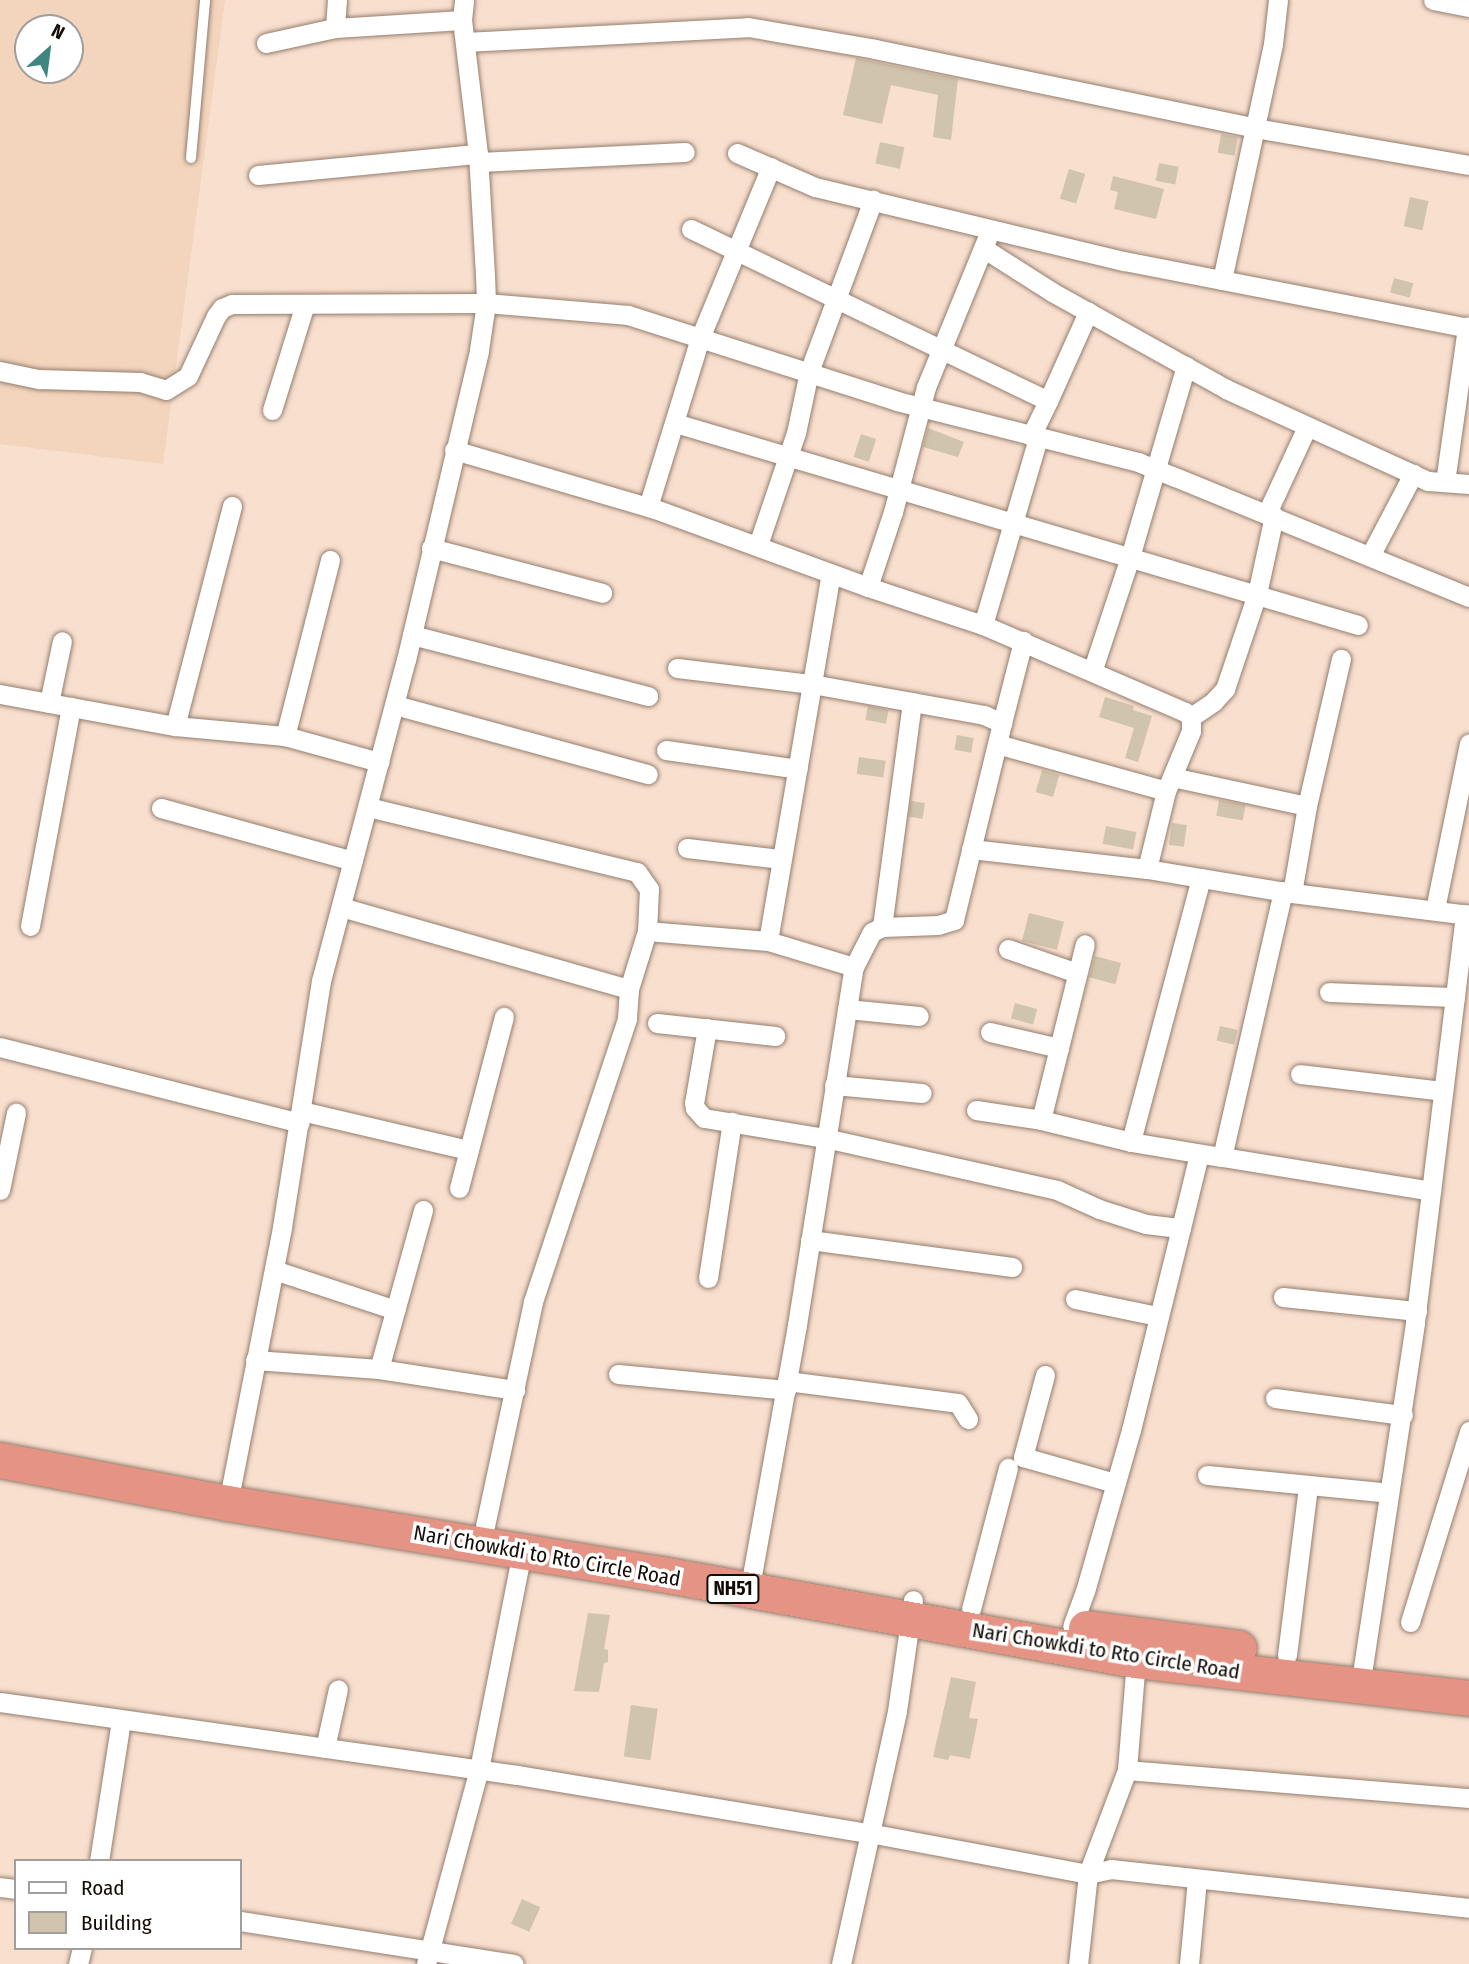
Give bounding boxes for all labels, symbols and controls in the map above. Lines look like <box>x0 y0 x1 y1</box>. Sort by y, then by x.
north arrow <box>14 14 84 84</box>
text: N <box>48 19 69 45</box>
street label: Nari Chowkdi to Rto Circle Road <box>412 1520 682 1592</box>
road number: NH51 <box>705 1574 761 1604</box>
street label: Nari Chowkdi to Rto Circle Road <box>970 1617 1242 1685</box>
legend <box>14 1859 242 1950</box>
text: Road <box>81 1875 125 1901</box>
text: Building <box>81 1910 152 1936</box>

